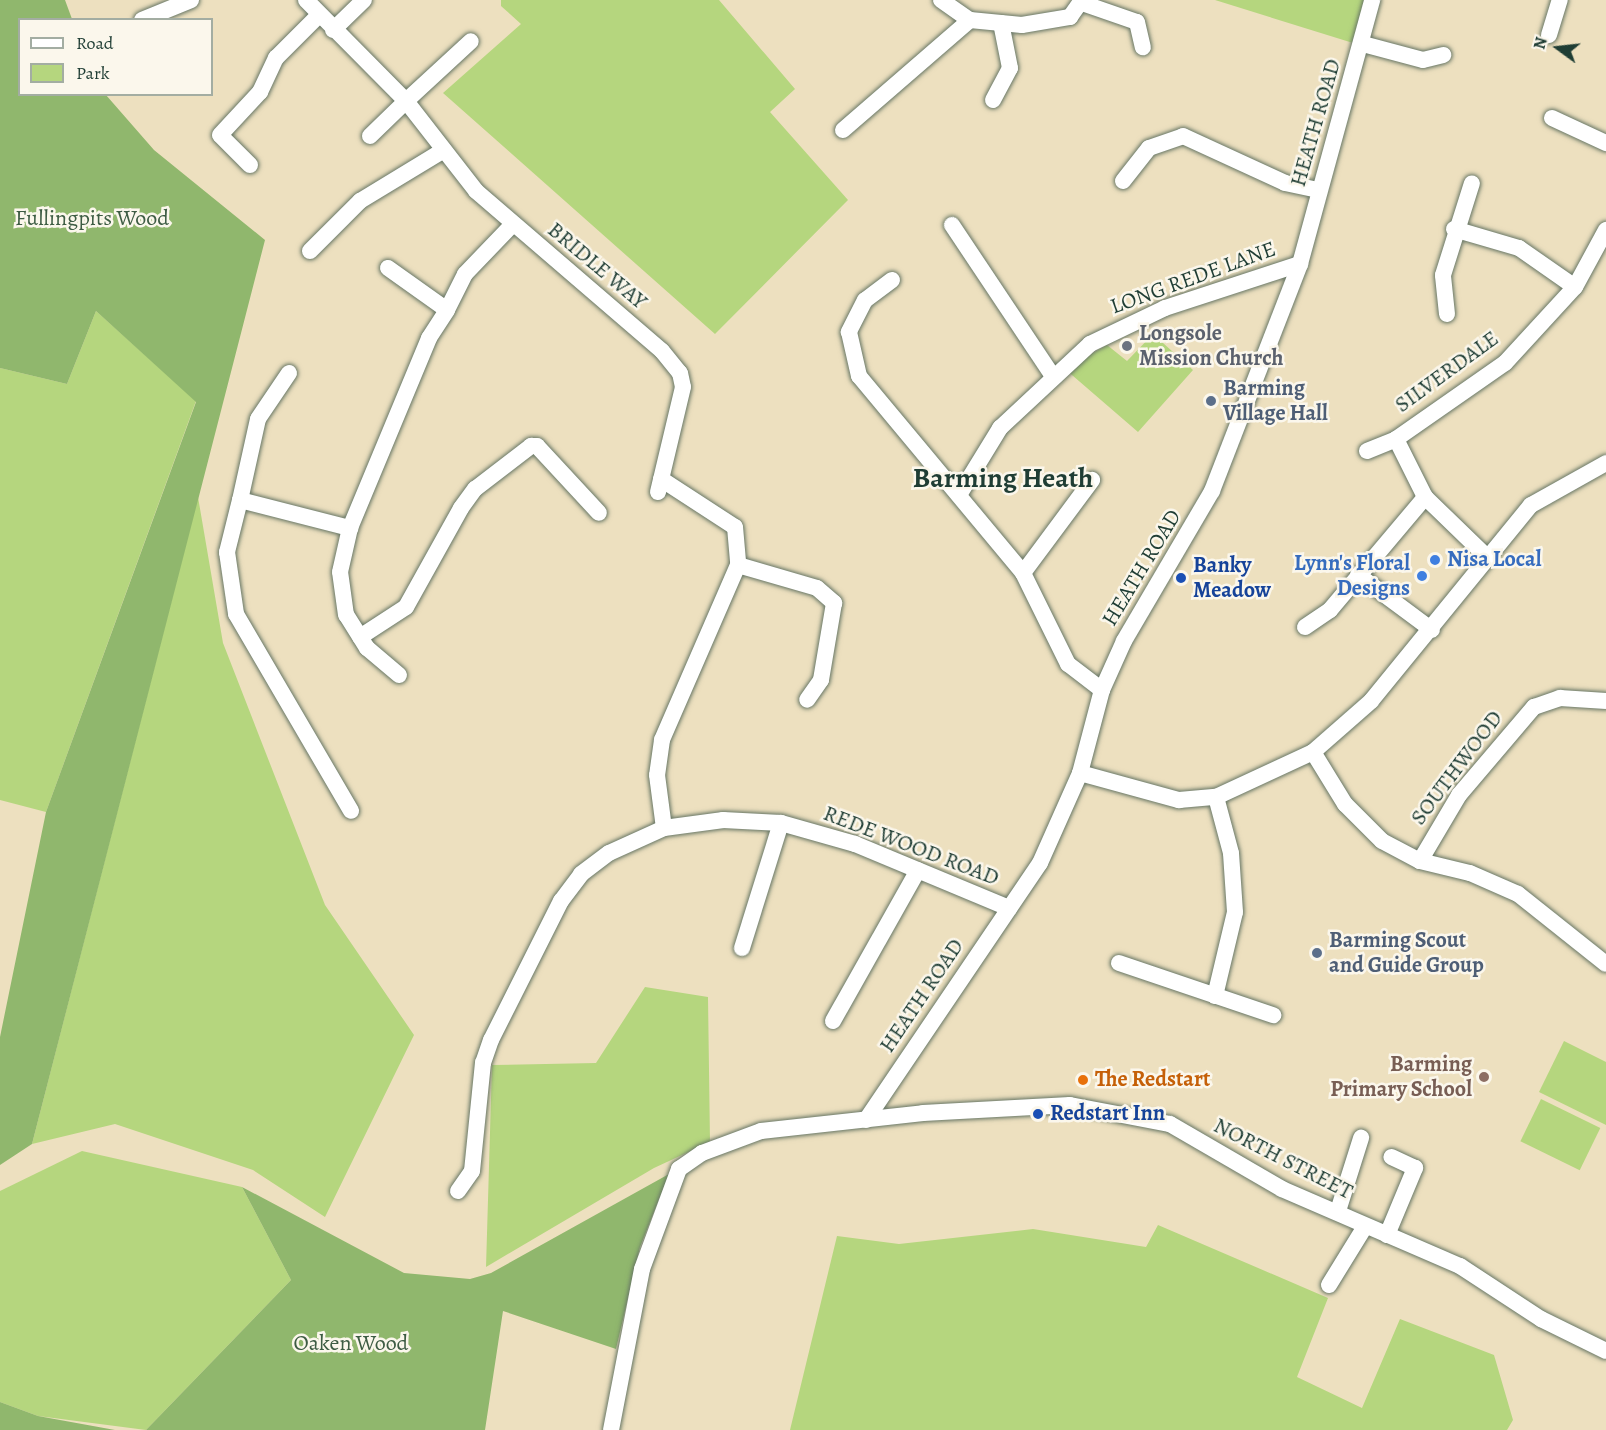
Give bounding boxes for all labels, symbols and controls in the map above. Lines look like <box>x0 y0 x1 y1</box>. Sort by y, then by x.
legend <box>18 18 213 96</box>
north arrow <box>1528 18 1588 78</box>
text: Road <box>76 31 113 55</box>
text: N <box>1528 35 1553 52</box>
street label: HEATH ROAD <box>1285 56 1347 190</box>
text: Park <box>76 61 110 85</box>
park label: Fullingpits Wood <box>15 206 169 232</box>
street label: BRIDLE WAY <box>542 217 652 315</box>
street label: LONG REDE LANE <box>1107 236 1279 320</box>
place label: Longsole Mission Church <box>1139 320 1283 372</box>
street label: SILVERDALE <box>1390 326 1504 418</box>
marker: Longsole Mission Church <box>1120 339 1134 353</box>
place label: Barming Village Hall <box>1223 375 1328 427</box>
marker: Barming Village Hall <box>1204 394 1218 408</box>
district label: Barming Heath <box>913 461 1093 495</box>
street label: HEATH ROAD <box>1097 505 1187 631</box>
place label: Nisa Local <box>1447 547 1541 573</box>
place label: Lynn's Floral Designs <box>1294 550 1410 602</box>
place label: Banky Meadow <box>1193 552 1271 604</box>
marker: Nisa Local <box>1428 553 1442 567</box>
marker: Lynn's Floral Designs <box>1415 569 1429 583</box>
marker: Banky Meadow <box>1174 571 1188 585</box>
street label: SOUTHWOOD <box>1405 706 1509 830</box>
street label: REDE WOOD ROAD <box>819 800 1003 892</box>
place label: Barming Scout and Guide Group <box>1329 927 1484 978</box>
street label: HEATH ROAD <box>874 934 970 1058</box>
marker: Barming Scout and Guide Group <box>1310 946 1324 960</box>
place label: Barming Primary School <box>1330 1051 1472 1102</box>
place label: The Redstart <box>1095 1067 1210 1093</box>
marker: Barming Primary School <box>1477 1070 1491 1084</box>
marker: The Redstart <box>1076 1073 1090 1087</box>
place label: Redstart Inn <box>1050 1101 1165 1127</box>
marker: Redstart Inn <box>1031 1107 1045 1121</box>
street label: NORTH STREET <box>1209 1113 1357 1205</box>
park label: Oaken Wood <box>294 1331 408 1357</box>

